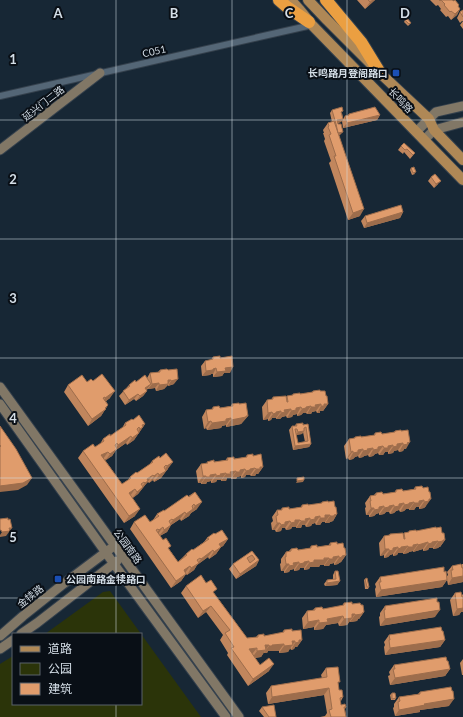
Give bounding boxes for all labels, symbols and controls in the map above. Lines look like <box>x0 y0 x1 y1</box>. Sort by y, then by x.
text: A <box>52 5 63 21</box>
text: B <box>170 5 179 21</box>
text: C <box>285 5 294 21</box>
text: D <box>400 5 410 21</box>
street label: C051 <box>141 42 167 60</box>
text: 1 <box>9 51 17 67</box>
place label: 长鸣路月登阁路口 <box>308 67 388 79</box>
marker: 长鸣路月登阁路口 <box>391 68 401 78</box>
street label: 延兴门二路 <box>20 83 66 123</box>
street label: 长鸣路 <box>386 85 416 115</box>
text: 2 <box>9 171 17 187</box>
text: 3 <box>9 290 17 306</box>
text: 4 <box>9 410 17 426</box>
street label: 公园南路 <box>111 526 145 566</box>
text: 5 <box>9 529 17 545</box>
place label: 公园南路金犊路口 <box>66 573 146 585</box>
marker: 公园南路金犊路口 <box>53 574 63 584</box>
street label: 金犊路 <box>14 582 46 610</box>
legend <box>12 633 142 705</box>
text: 道路 <box>48 641 72 656</box>
text: 公园 <box>48 661 72 676</box>
text: 建筑 <box>48 681 72 696</box>

